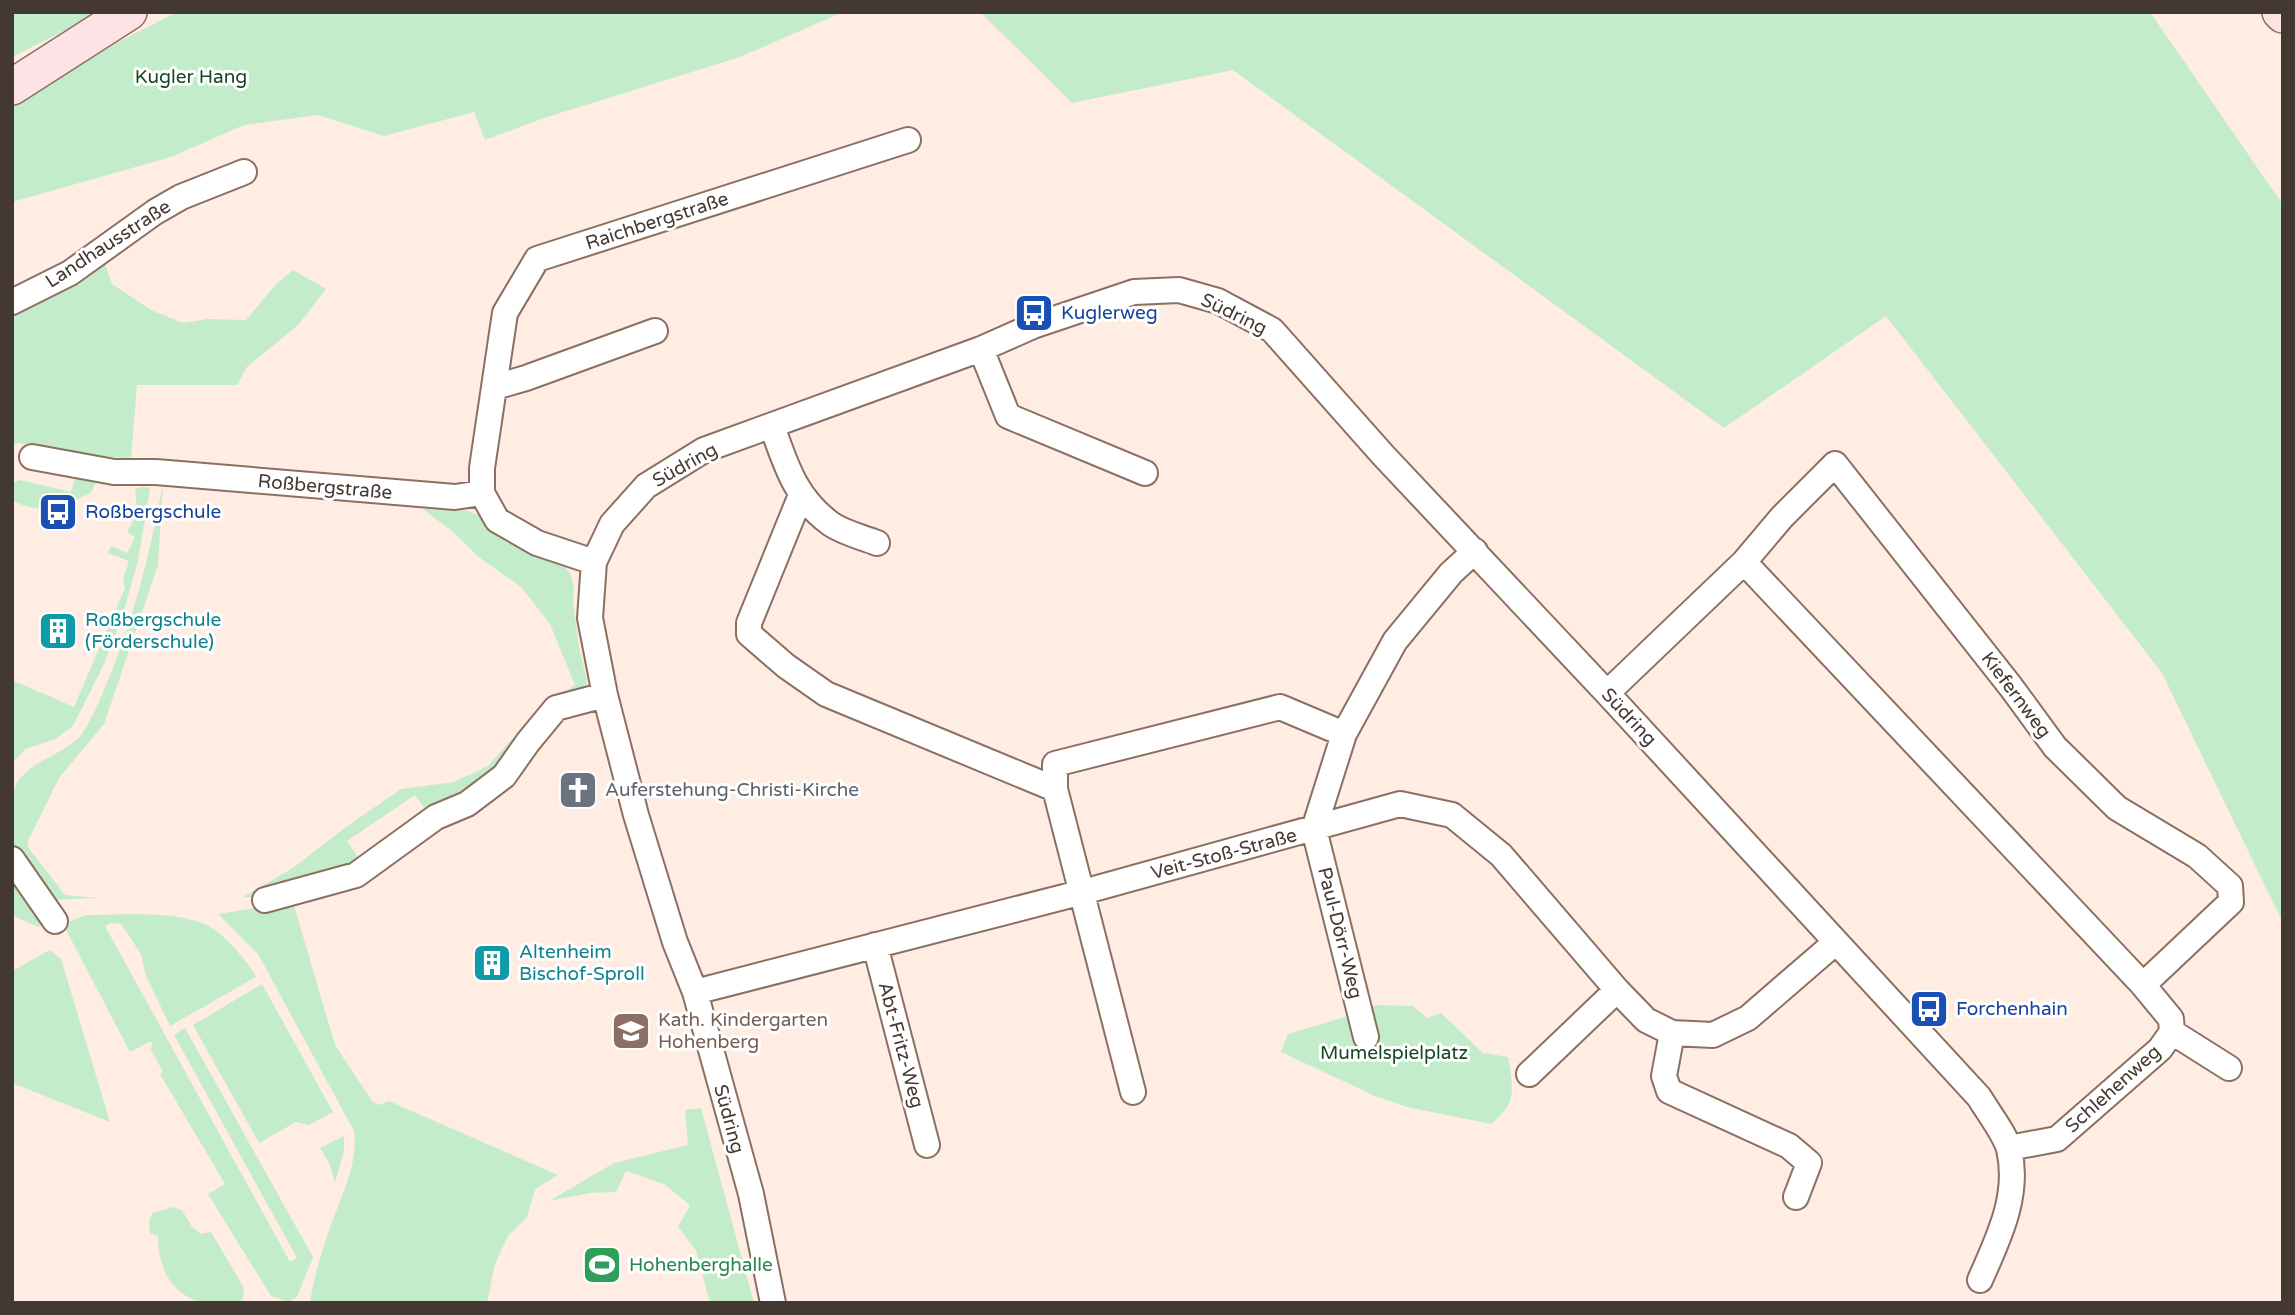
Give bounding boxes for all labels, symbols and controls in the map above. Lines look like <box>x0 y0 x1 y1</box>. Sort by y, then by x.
park label: Kugler Hang <box>135 66 247 88</box>
street label: Raichbergstraße <box>583 188 731 254</box>
street label: Landhausstraße <box>41 195 175 293</box>
street label: Südring <box>1197 289 1271 339</box>
bus stop icon: Kuglerweg <box>1013 292 1055 334</box>
place label: Kuglerweg <box>1061 302 1158 324</box>
street label: Südring <box>649 438 721 492</box>
street label: Roßbergstraße <box>257 470 393 504</box>
bus stop icon: Roßbergschule <box>37 491 79 533</box>
place label: Roßbergschule <box>85 501 221 523</box>
place label: Roßbergschule (Förderschule) <box>85 609 221 653</box>
building icon: Roßbergschule (Förderschule) <box>37 610 79 652</box>
street label: Kiefernweg <box>1977 648 2055 742</box>
street label: Südring <box>1597 684 1661 750</box>
church icon: Auferstehung-Christi-Kirche <box>557 769 599 811</box>
place label: Auferstehung-Christi-Kirche <box>605 779 859 801</box>
street label: Veit-Stoß-Straße <box>1149 824 1299 884</box>
street label: Paul-Dörr-Weg <box>1313 865 1367 1001</box>
place label: Altenheim Bischof-Sproll <box>519 941 645 985</box>
building icon: Altenheim Bischof-Sproll <box>471 942 513 984</box>
street label: Abt-Fritz-Weg <box>874 980 928 1110</box>
bus stop icon: Forchenhain <box>1908 988 1950 1030</box>
place label: Forchenhain <box>1956 998 2068 1020</box>
place label: Kath. Kindergarten Hohenberg <box>658 1009 828 1053</box>
school or university icon: Kath. Kindergarten Hohenberg <box>610 1010 652 1052</box>
street label: Schlehenweg <box>2061 1041 2165 1137</box>
park label: Mumelspielplatz <box>1320 1042 1468 1064</box>
street label: Südring <box>709 1082 749 1156</box>
sports icon: Hohenberghalle <box>581 1244 623 1286</box>
place label: Hohenberghalle <box>629 1254 773 1276</box>

